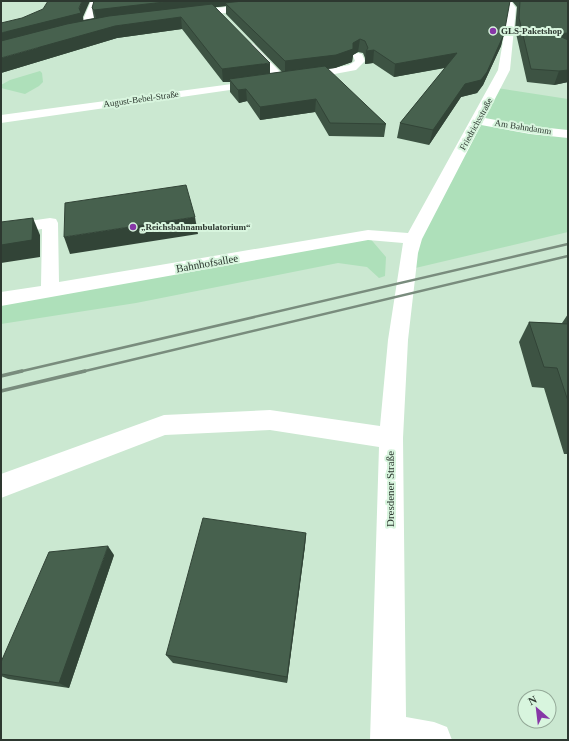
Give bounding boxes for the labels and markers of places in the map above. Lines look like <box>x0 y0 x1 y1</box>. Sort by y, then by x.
marker: GLS-Paketshop <box>488 26 498 36</box>
place label: GLS-Paketshop <box>501 26 562 36</box>
marker: „Reichsbahnambulatorium“ <box>128 222 138 232</box>
place label: „Reichsbahnambulatorium“ <box>141 222 251 232</box>

